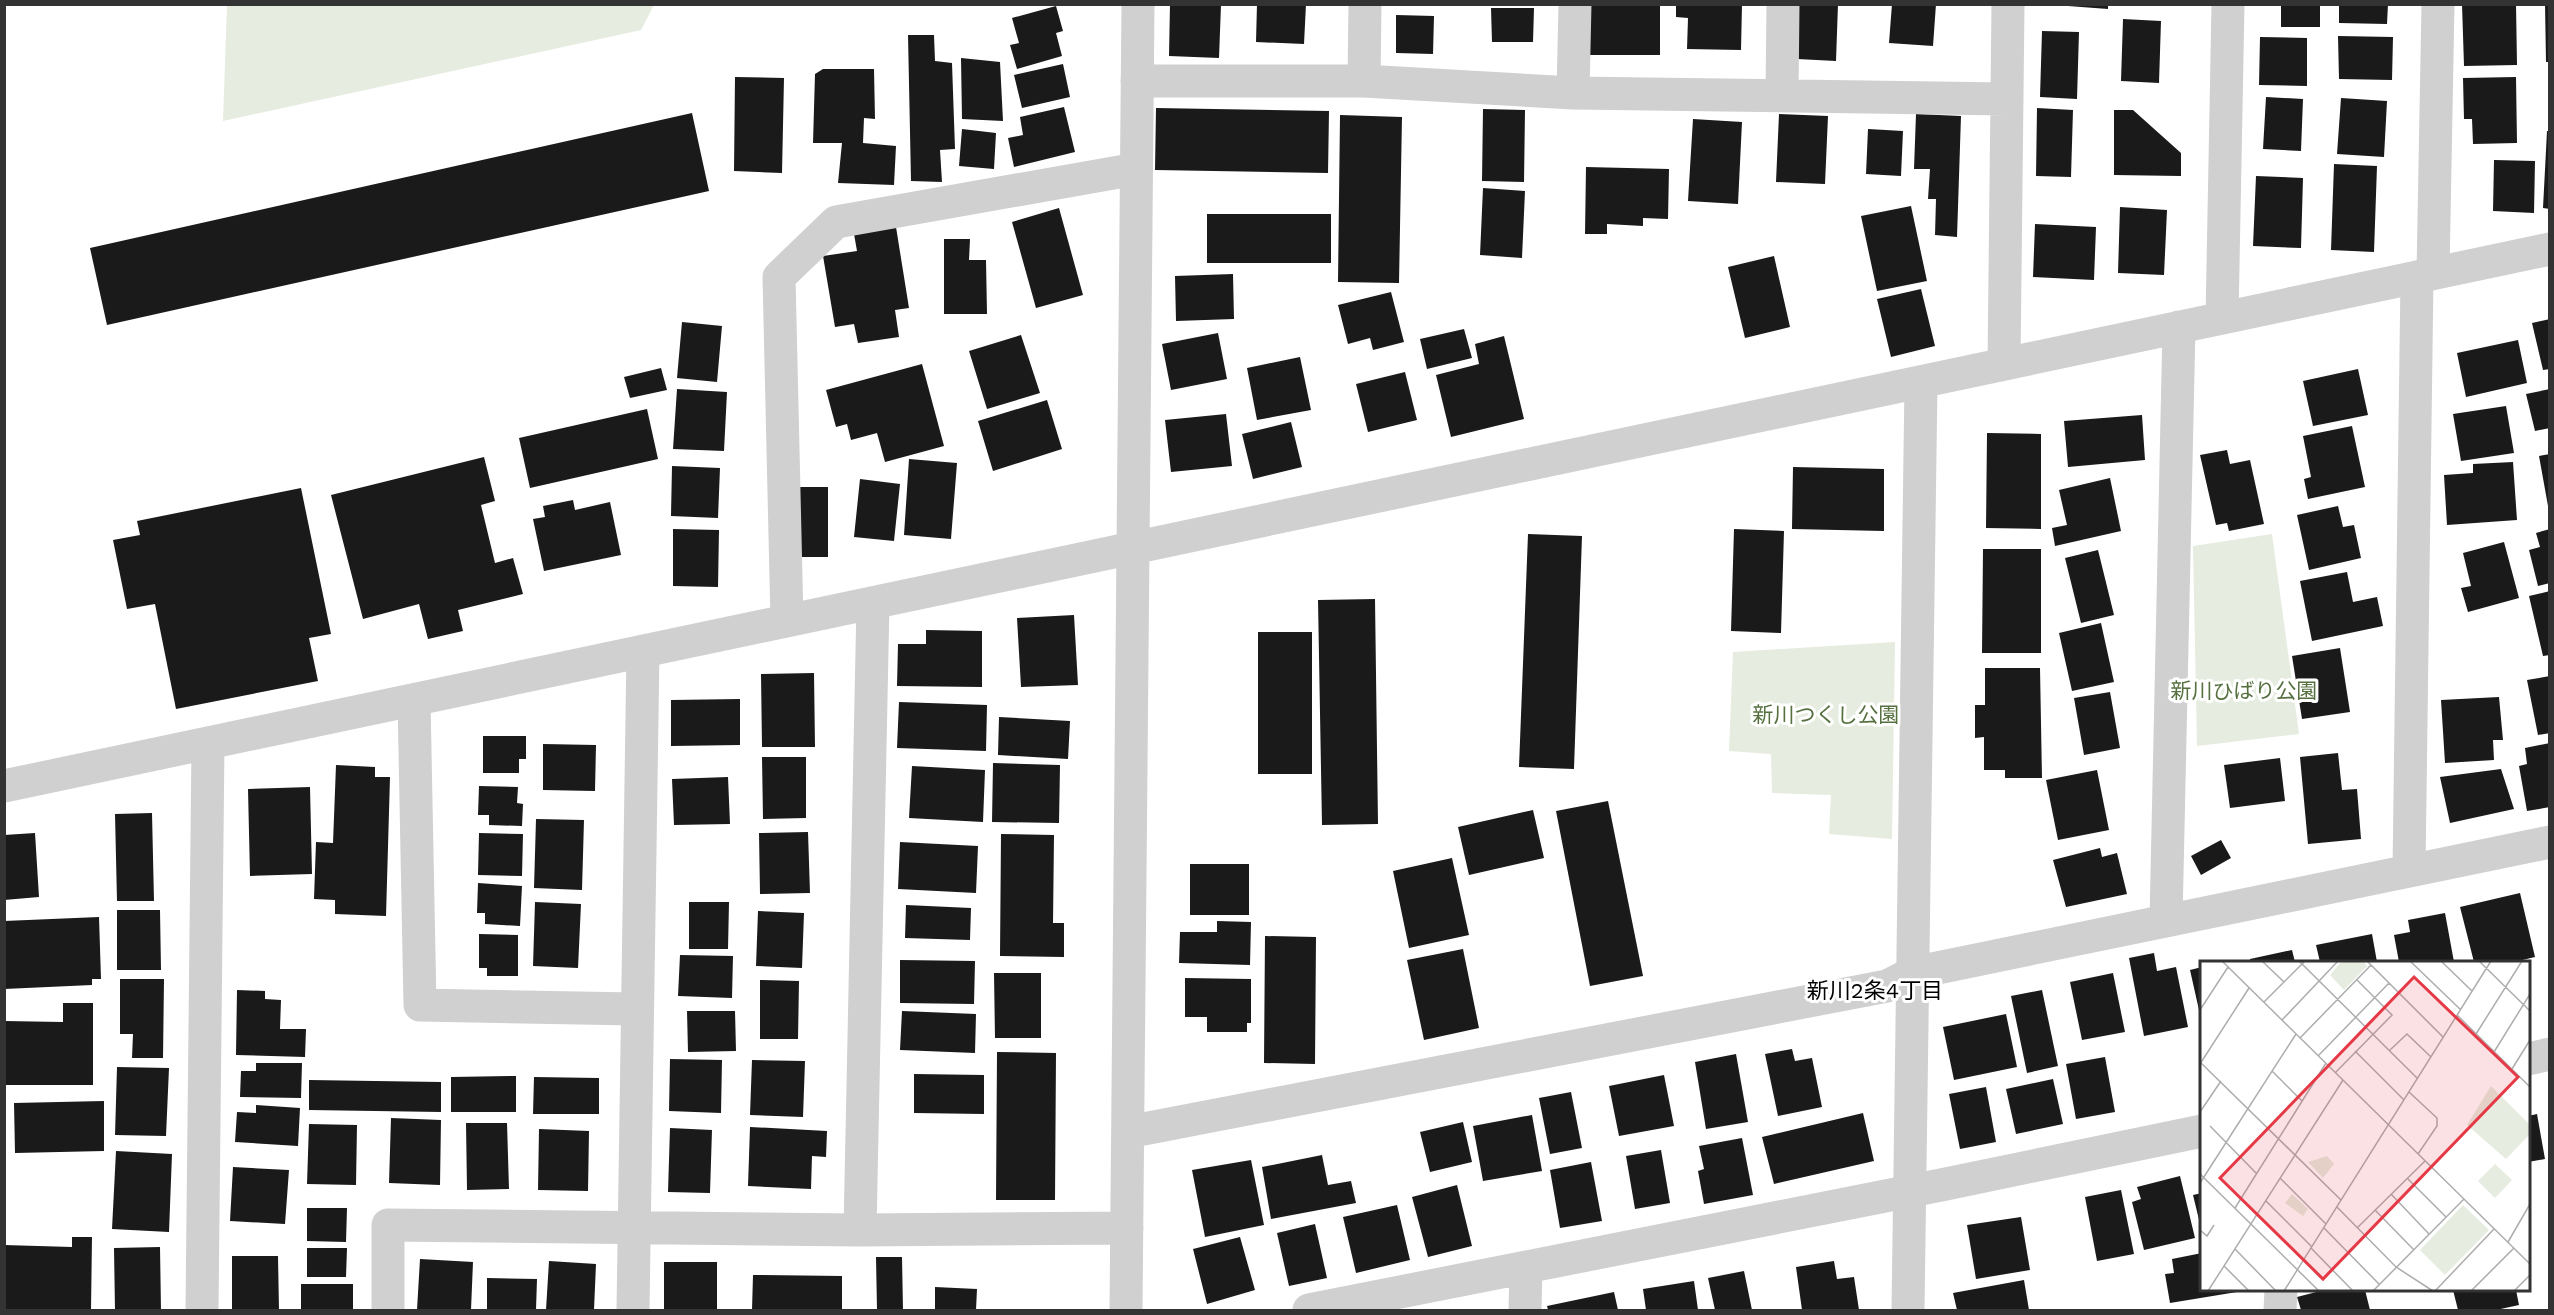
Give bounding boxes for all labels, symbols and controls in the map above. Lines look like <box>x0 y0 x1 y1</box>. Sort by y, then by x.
park label: 新川ひばり公園 <box>2171 678 2318 703</box>
park label: 新川つくし公園 <box>1753 702 1900 727</box>
inset map <box>2200 961 2530 1291</box>
district label: 新川2条4丁目 <box>1807 978 1943 1003</box>

